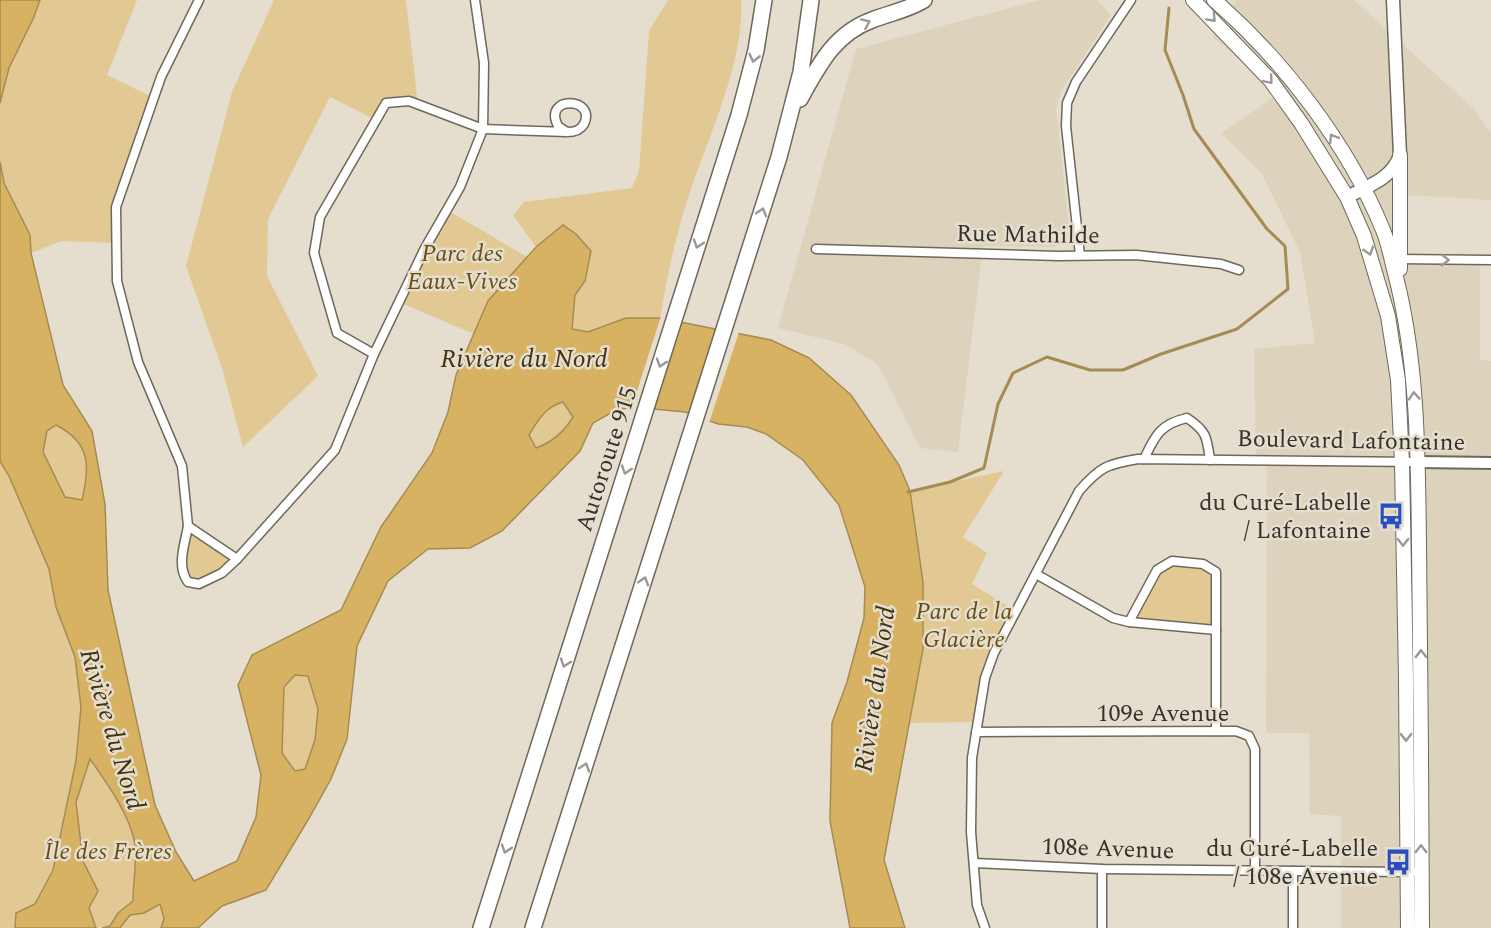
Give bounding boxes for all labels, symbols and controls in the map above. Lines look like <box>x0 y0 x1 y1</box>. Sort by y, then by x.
one-way arrow <box>1205 11 1216 21</box>
one-way arrow <box>859 18 870 30</box>
one-way arrow <box>748 52 761 62</box>
one-way arrow <box>1262 73 1273 84</box>
one-way arrow <box>1328 134 1340 144</box>
one-way arrow <box>755 207 767 218</box>
street label: Rue Mathilde <box>956 216 1100 254</box>
park label: Parc des Eaux-Vives <box>407 236 517 300</box>
one-way arrow <box>693 238 706 249</box>
one-way arrow <box>1362 245 1374 256</box>
one-way arrow <box>1440 254 1449 266</box>
water label: Rivière du Nord <box>440 339 608 379</box>
one-way arrow <box>655 357 668 368</box>
street label: Autoroute 915 <box>567 382 647 536</box>
one-way arrow <box>1407 391 1420 400</box>
street label: Boulevard Lafontaine <box>1236 421 1466 461</box>
one-way arrow <box>621 464 633 475</box>
place label: du Curé-Labelle / Lafontaine <box>1199 485 1371 549</box>
bus stop icon: du Curé-Labelle / Lafontaine <box>1376 501 1406 531</box>
one-way arrow <box>1397 537 1410 546</box>
one-way arrow <box>637 576 650 587</box>
park label: Parc de la Glacière <box>916 594 1012 658</box>
water label: Rivière du Nord <box>844 603 906 775</box>
water label: Rivière du Nord <box>68 643 156 815</box>
one-way arrow <box>1414 649 1427 658</box>
one-way arrow <box>560 657 572 668</box>
street label: 109e Avenue <box>1097 696 1229 732</box>
one-way arrow <box>1400 732 1413 741</box>
one-way arrow <box>578 762 590 773</box>
street label: 108e Avenue <box>1041 829 1175 869</box>
place label: du Curé-Labelle / 108e Avenue <box>1206 831 1378 895</box>
park label: Île des Frères <box>44 834 172 870</box>
one-way arrow <box>501 843 513 854</box>
one-way arrow <box>1415 844 1427 853</box>
bus stop icon: du Curé-Labelle / 108e Avenue <box>1383 847 1413 877</box>

